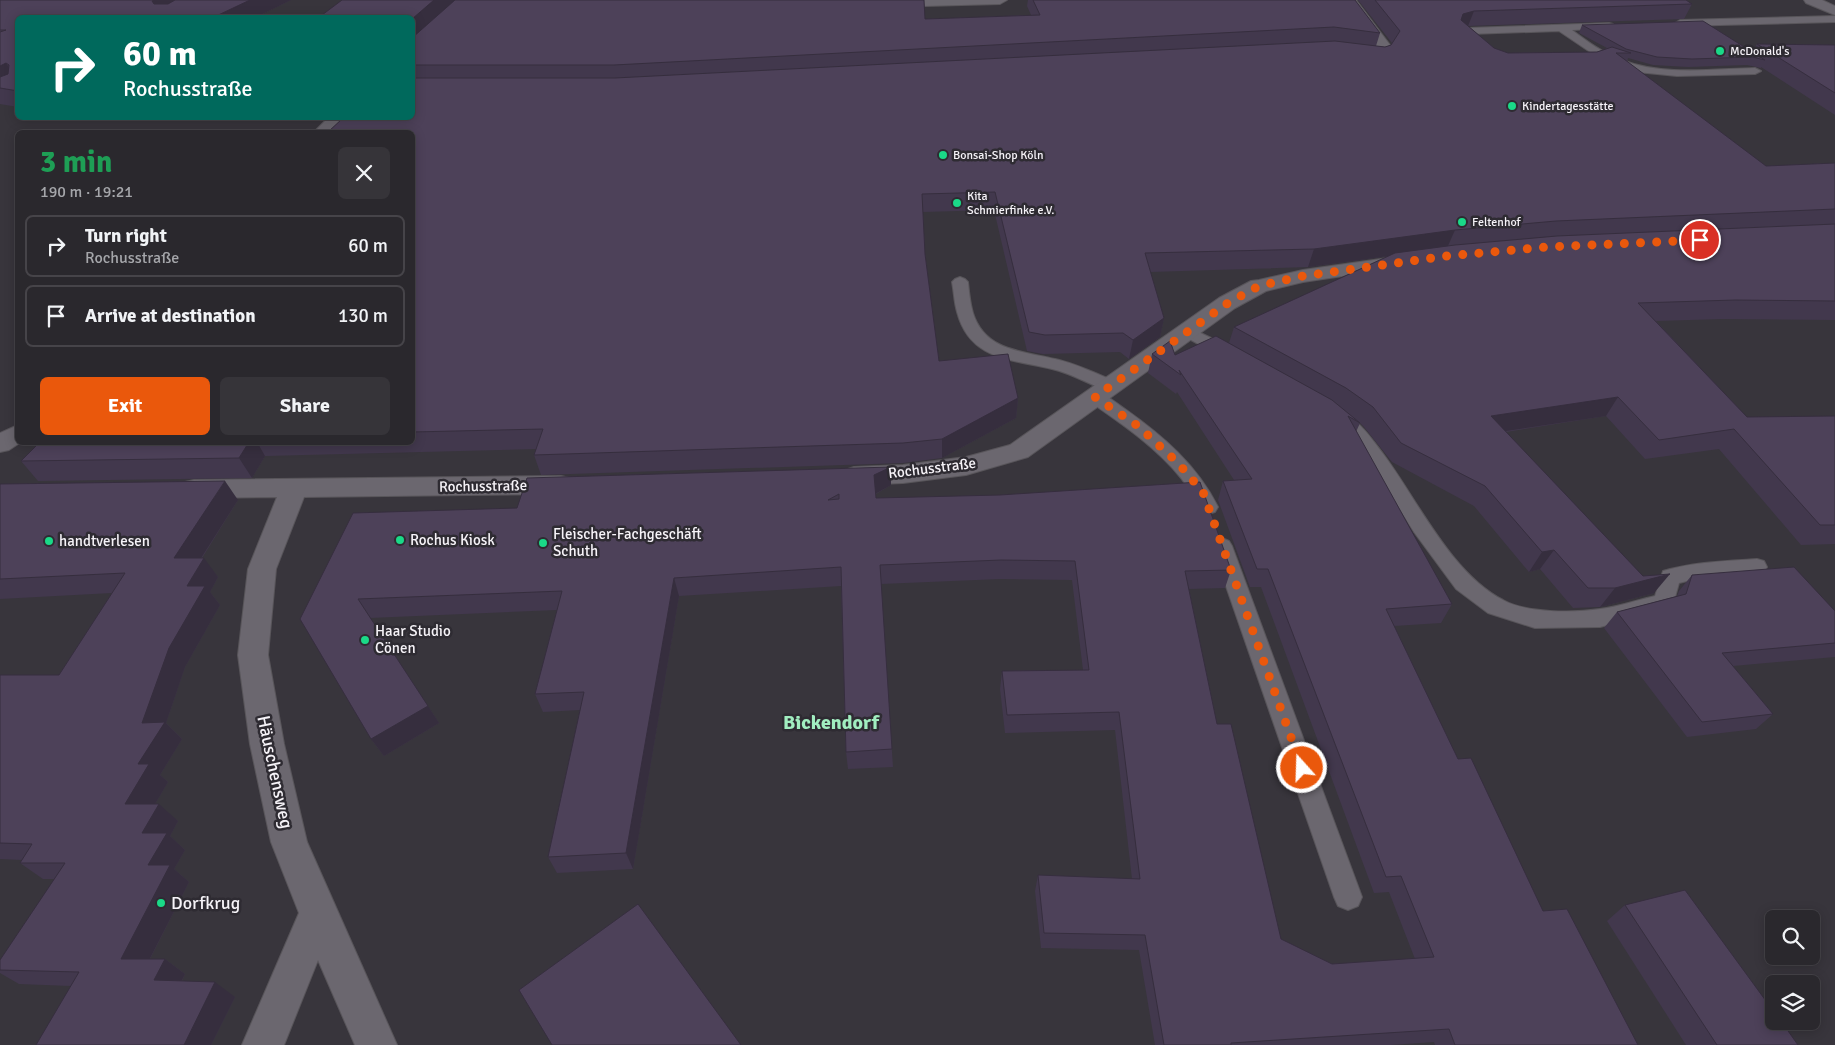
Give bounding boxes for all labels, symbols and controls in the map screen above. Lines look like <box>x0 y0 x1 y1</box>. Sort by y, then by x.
text: 60 m <box>123 32 197 75</box>
icon: right <box>40 35 105 100</box>
place label: McDonald's <box>1730 44 1790 59</box>
marker: McDonald's <box>1714 45 1726 57</box>
text: Rochusstraße <box>123 75 253 102</box>
place label: Kindertagesstätte <box>1522 99 1614 114</box>
marker: Kindertagesstätte <box>1506 100 1518 112</box>
text: 3 min <box>40 144 112 181</box>
button: close <box>338 147 390 199</box>
place label: Bonsai-Shop Köln <box>953 148 1044 163</box>
marker: Bonsai-Shop Köln <box>937 149 949 161</box>
text: 190 m · 19:21 <box>40 182 133 202</box>
place label: Kita Schmierfinke e.V. <box>967 189 1054 218</box>
marker: Kita Schmierfinke e.V. <box>951 197 963 209</box>
place label: Feltenhof <box>1472 215 1522 230</box>
marker: Feltenhof <box>1456 216 1468 228</box>
pin <box>1679 219 1721 261</box>
text: Turn right <box>85 224 167 248</box>
icon: arrive <box>1686 226 1714 254</box>
icon: right <box>42 232 70 260</box>
text: 60 m <box>348 234 388 258</box>
text: Rochusstraße <box>85 248 179 268</box>
icon: arrive <box>42 302 70 330</box>
text: Arrive at destination <box>85 304 256 328</box>
text: 130 m <box>338 304 388 328</box>
button: Exit <box>40 377 210 435</box>
button: Share <box>220 377 390 435</box>
street label: Rochusstraße <box>887 454 977 482</box>
street label: Rochusstraße <box>439 476 527 496</box>
place label: Fleischer-Fachgeschäft Schuth <box>553 525 702 560</box>
place label: Rochus Kiosk <box>410 531 495 549</box>
place label: handtverlesen <box>59 532 150 550</box>
marker: Rochus Kiosk <box>394 534 406 546</box>
marker: handtverlesen <box>43 535 55 547</box>
marker: Fleischer-Fachgeschäft Schuth <box>537 537 549 549</box>
place label: Haar Studio Cönen <box>375 622 451 657</box>
marker: Haar Studio Cönen <box>359 634 371 646</box>
district label: Bickendorf <box>783 710 881 735</box>
street label: Häuschensweg <box>252 713 298 831</box>
position arrow <box>1275 741 1327 793</box>
place label: Dorfkrug <box>171 892 240 914</box>
marker: Dorfkrug <box>155 897 167 909</box>
map controls <box>1765 910 1820 1030</box>
button: search <box>1765 910 1820 965</box>
button: layers <box>1765 975 1820 1030</box>

